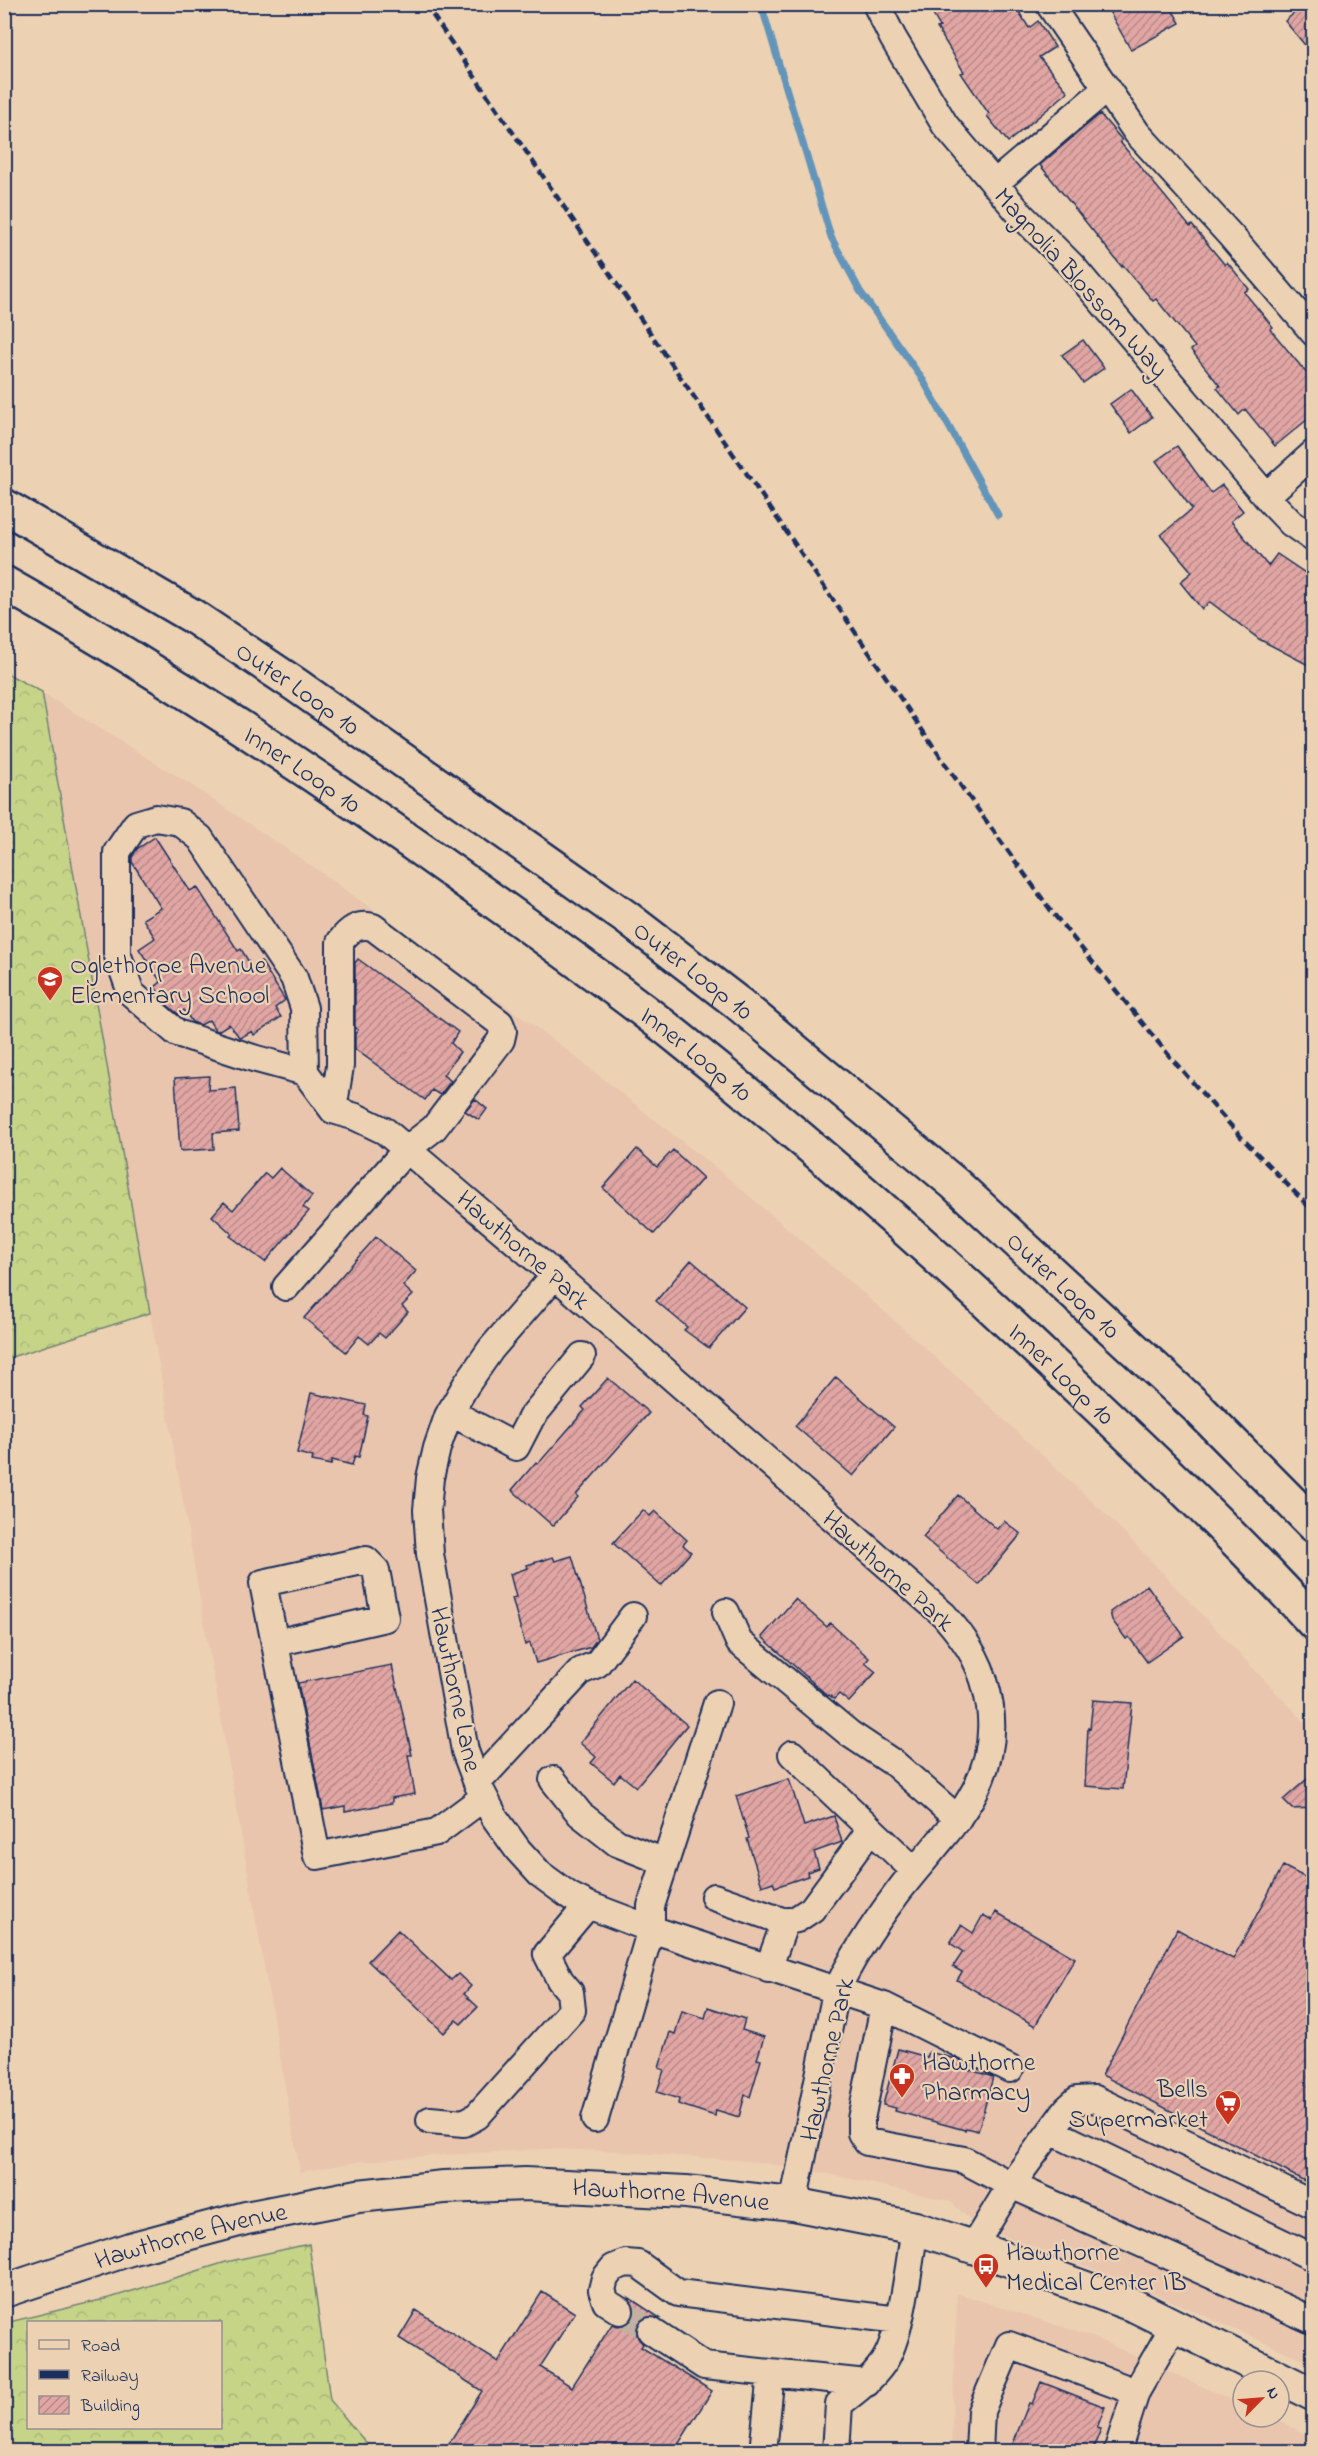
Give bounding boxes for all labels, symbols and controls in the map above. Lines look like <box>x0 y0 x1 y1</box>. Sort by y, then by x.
street label: Magnolia Blossom Way <box>983 180 1176 388</box>
street label: Outer Loop 10 <box>227 634 367 746</box>
street label: Inner Loop 10 <box>235 718 368 824</box>
street label: Outer Loop 10 <box>624 913 761 1031</box>
place label: Oglethorpe Avenue Elementary School <box>70 948 269 1016</box>
school or university icon: Oglethorpe Avenue Elementary School <box>35 964 65 1002</box>
street label: Inner Loop 10 <box>631 998 760 1112</box>
street label: Hawthorne Park <box>447 1182 598 1321</box>
street label: Outer Loop 10 <box>996 1224 1128 1349</box>
street label: Inner Loop 10 <box>998 1315 1122 1436</box>
street label: Hawthorne Park <box>812 1502 962 1643</box>
street label: Hawthorne Lane <box>418 1604 490 1776</box>
street label: Hawthorne Park <box>792 1974 866 2145</box>
place label: Hawthorne Pharmacy <box>922 2045 1036 2113</box>
pharmacy icon: Hawthorne Pharmacy <box>887 2061 917 2099</box>
place label: Bells Supermarket <box>1069 2072 1208 2140</box>
supermarket icon: Bells Supermarket <box>1213 2088 1243 2126</box>
street label: Hawthorne Avenue <box>571 2170 772 2223</box>
street label: Hawthorne Avenue <box>90 2194 291 2281</box>
place label: Hawthorne Medical Center IB <box>1006 2235 1186 2303</box>
bus stop icon: Hawthorne Medical Center IB <box>971 2251 1001 2289</box>
legend <box>27 2321 222 2429</box>
text: Road <box>81 2334 120 2360</box>
text: Railway <box>81 2364 138 2390</box>
north arrow <box>1231 2369 1291 2429</box>
text: N <box>1260 2384 1286 2404</box>
text: Building <box>80 2394 140 2421</box>

